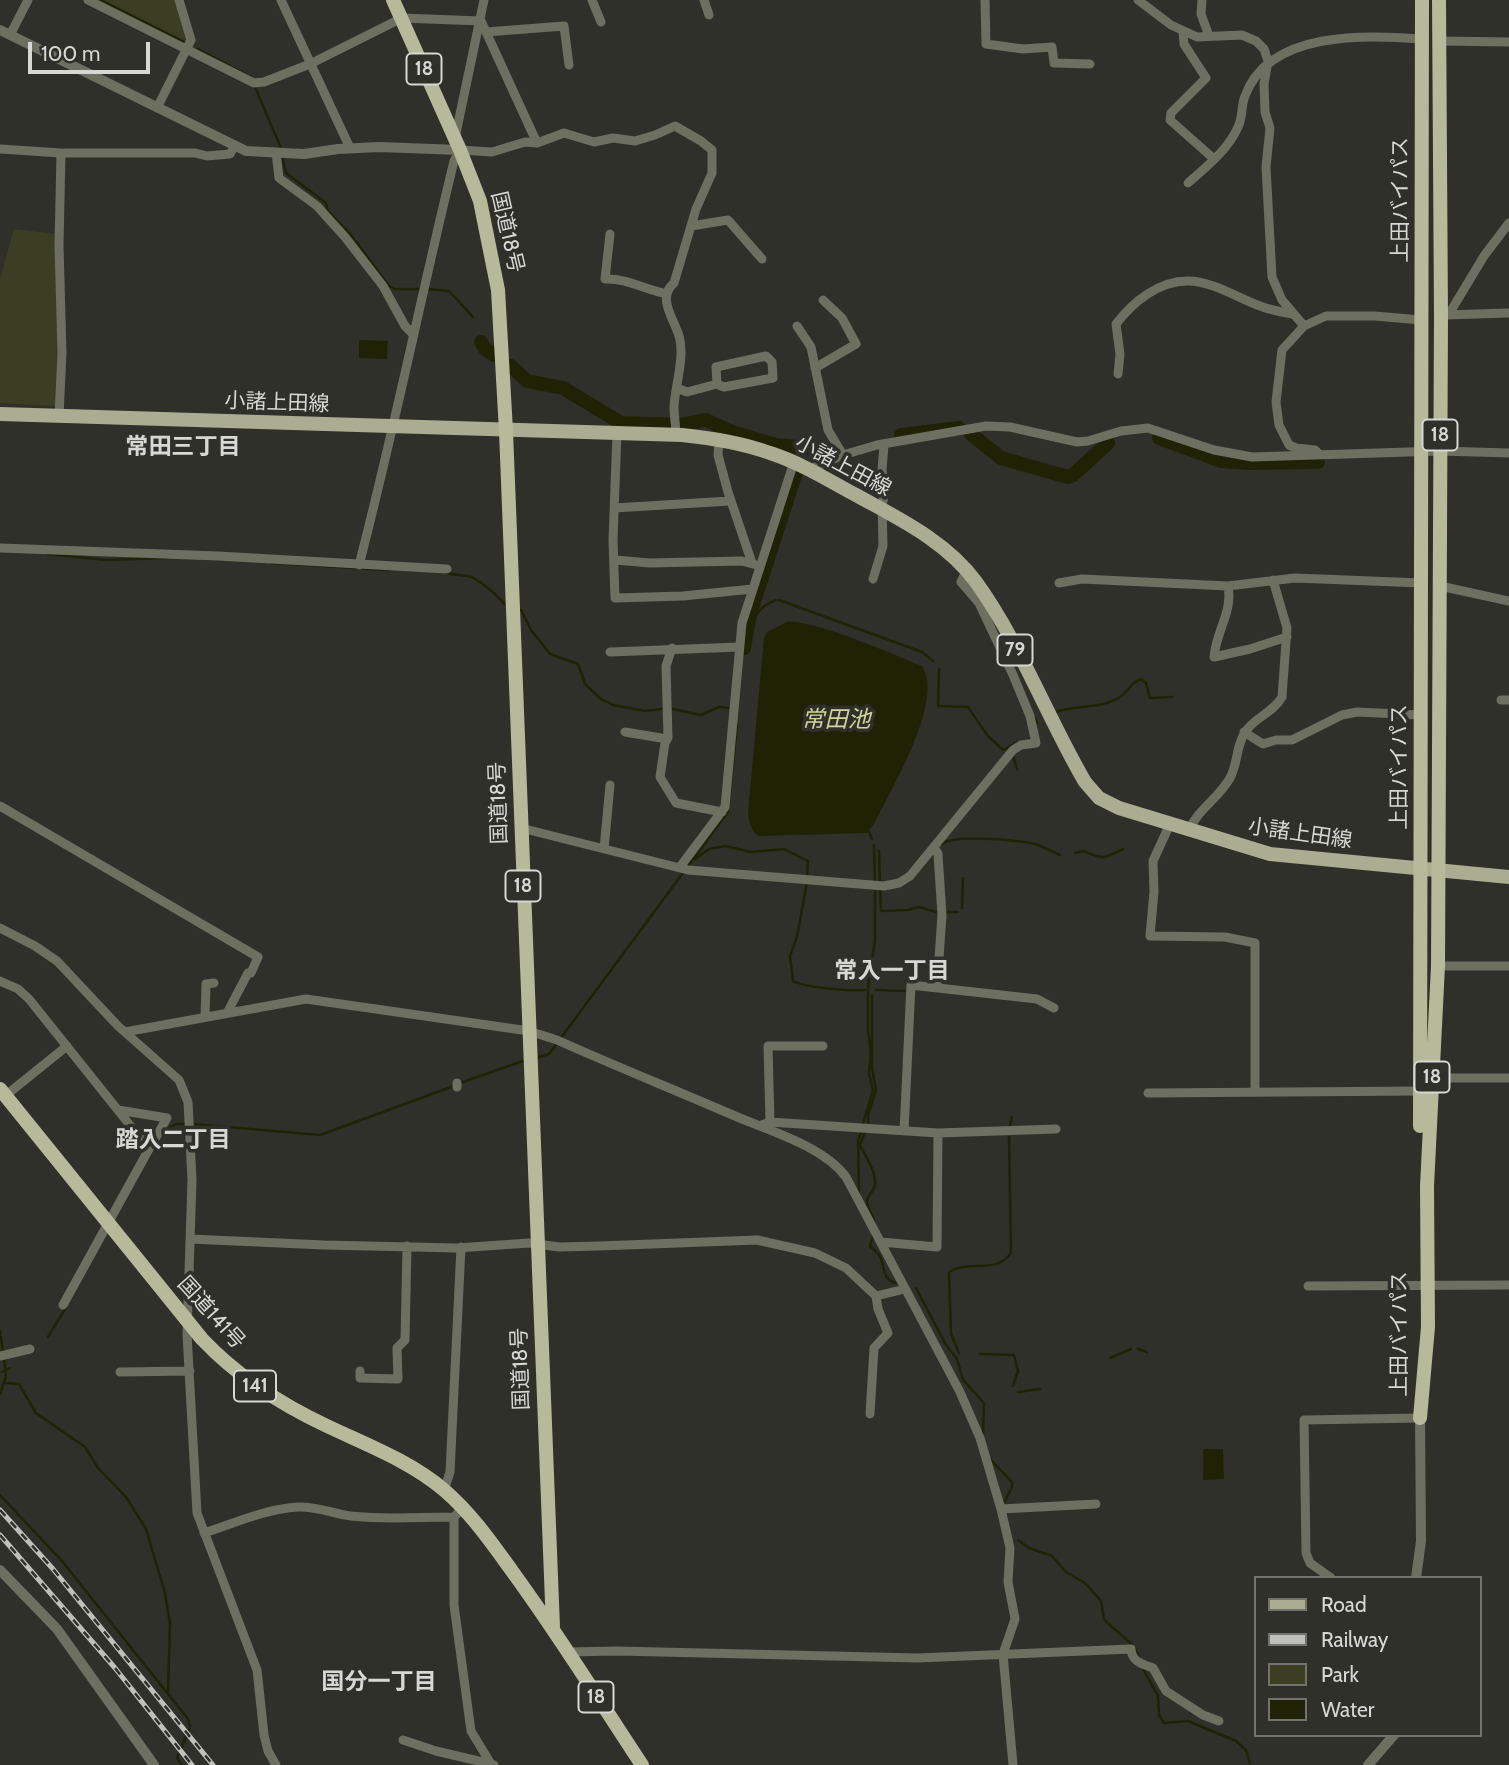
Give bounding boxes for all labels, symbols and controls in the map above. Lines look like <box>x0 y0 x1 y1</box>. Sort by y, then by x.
scale bar <box>32 28 154 72</box>
text: 100 m <box>41 41 100 66</box>
road number: 18 <box>406 54 442 85</box>
street label: 上田バイパス <box>1388 137 1414 263</box>
street label: 国道18号 <box>485 189 529 275</box>
street label: 小諸上田線 <box>224 389 330 417</box>
road number: 18 <box>1422 420 1458 450</box>
street label: 小諸上田線 <box>791 430 895 502</box>
district label: 常田三丁目 <box>126 433 240 461</box>
road number: 79 <box>998 635 1032 666</box>
street label: 上田バイパス <box>1387 704 1413 830</box>
water label: 常田池 <box>802 706 870 734</box>
street label: 国道18号 <box>485 761 513 845</box>
street label: 小諸上田線 <box>1246 814 1354 854</box>
road number: 18 <box>505 870 540 902</box>
district label: 常入一丁目 <box>835 957 949 985</box>
road number: 18 <box>1414 1062 1450 1092</box>
district label: 踏入二丁目 <box>116 1126 230 1154</box>
street label: 上田バイパス <box>1387 1271 1413 1397</box>
street label: 国道141号 <box>172 1272 250 1354</box>
street label: 国道18号 <box>507 1327 535 1411</box>
road number: 141 <box>234 1370 276 1402</box>
legend <box>1254 1576 1481 1737</box>
text: Road <box>1321 1592 1367 1617</box>
text: Railway <box>1321 1627 1388 1652</box>
text: Park <box>1321 1662 1359 1687</box>
district label: 国分一丁目 <box>322 1668 436 1696</box>
road number: 18 <box>578 1681 614 1712</box>
text: Water <box>1321 1697 1374 1722</box>

